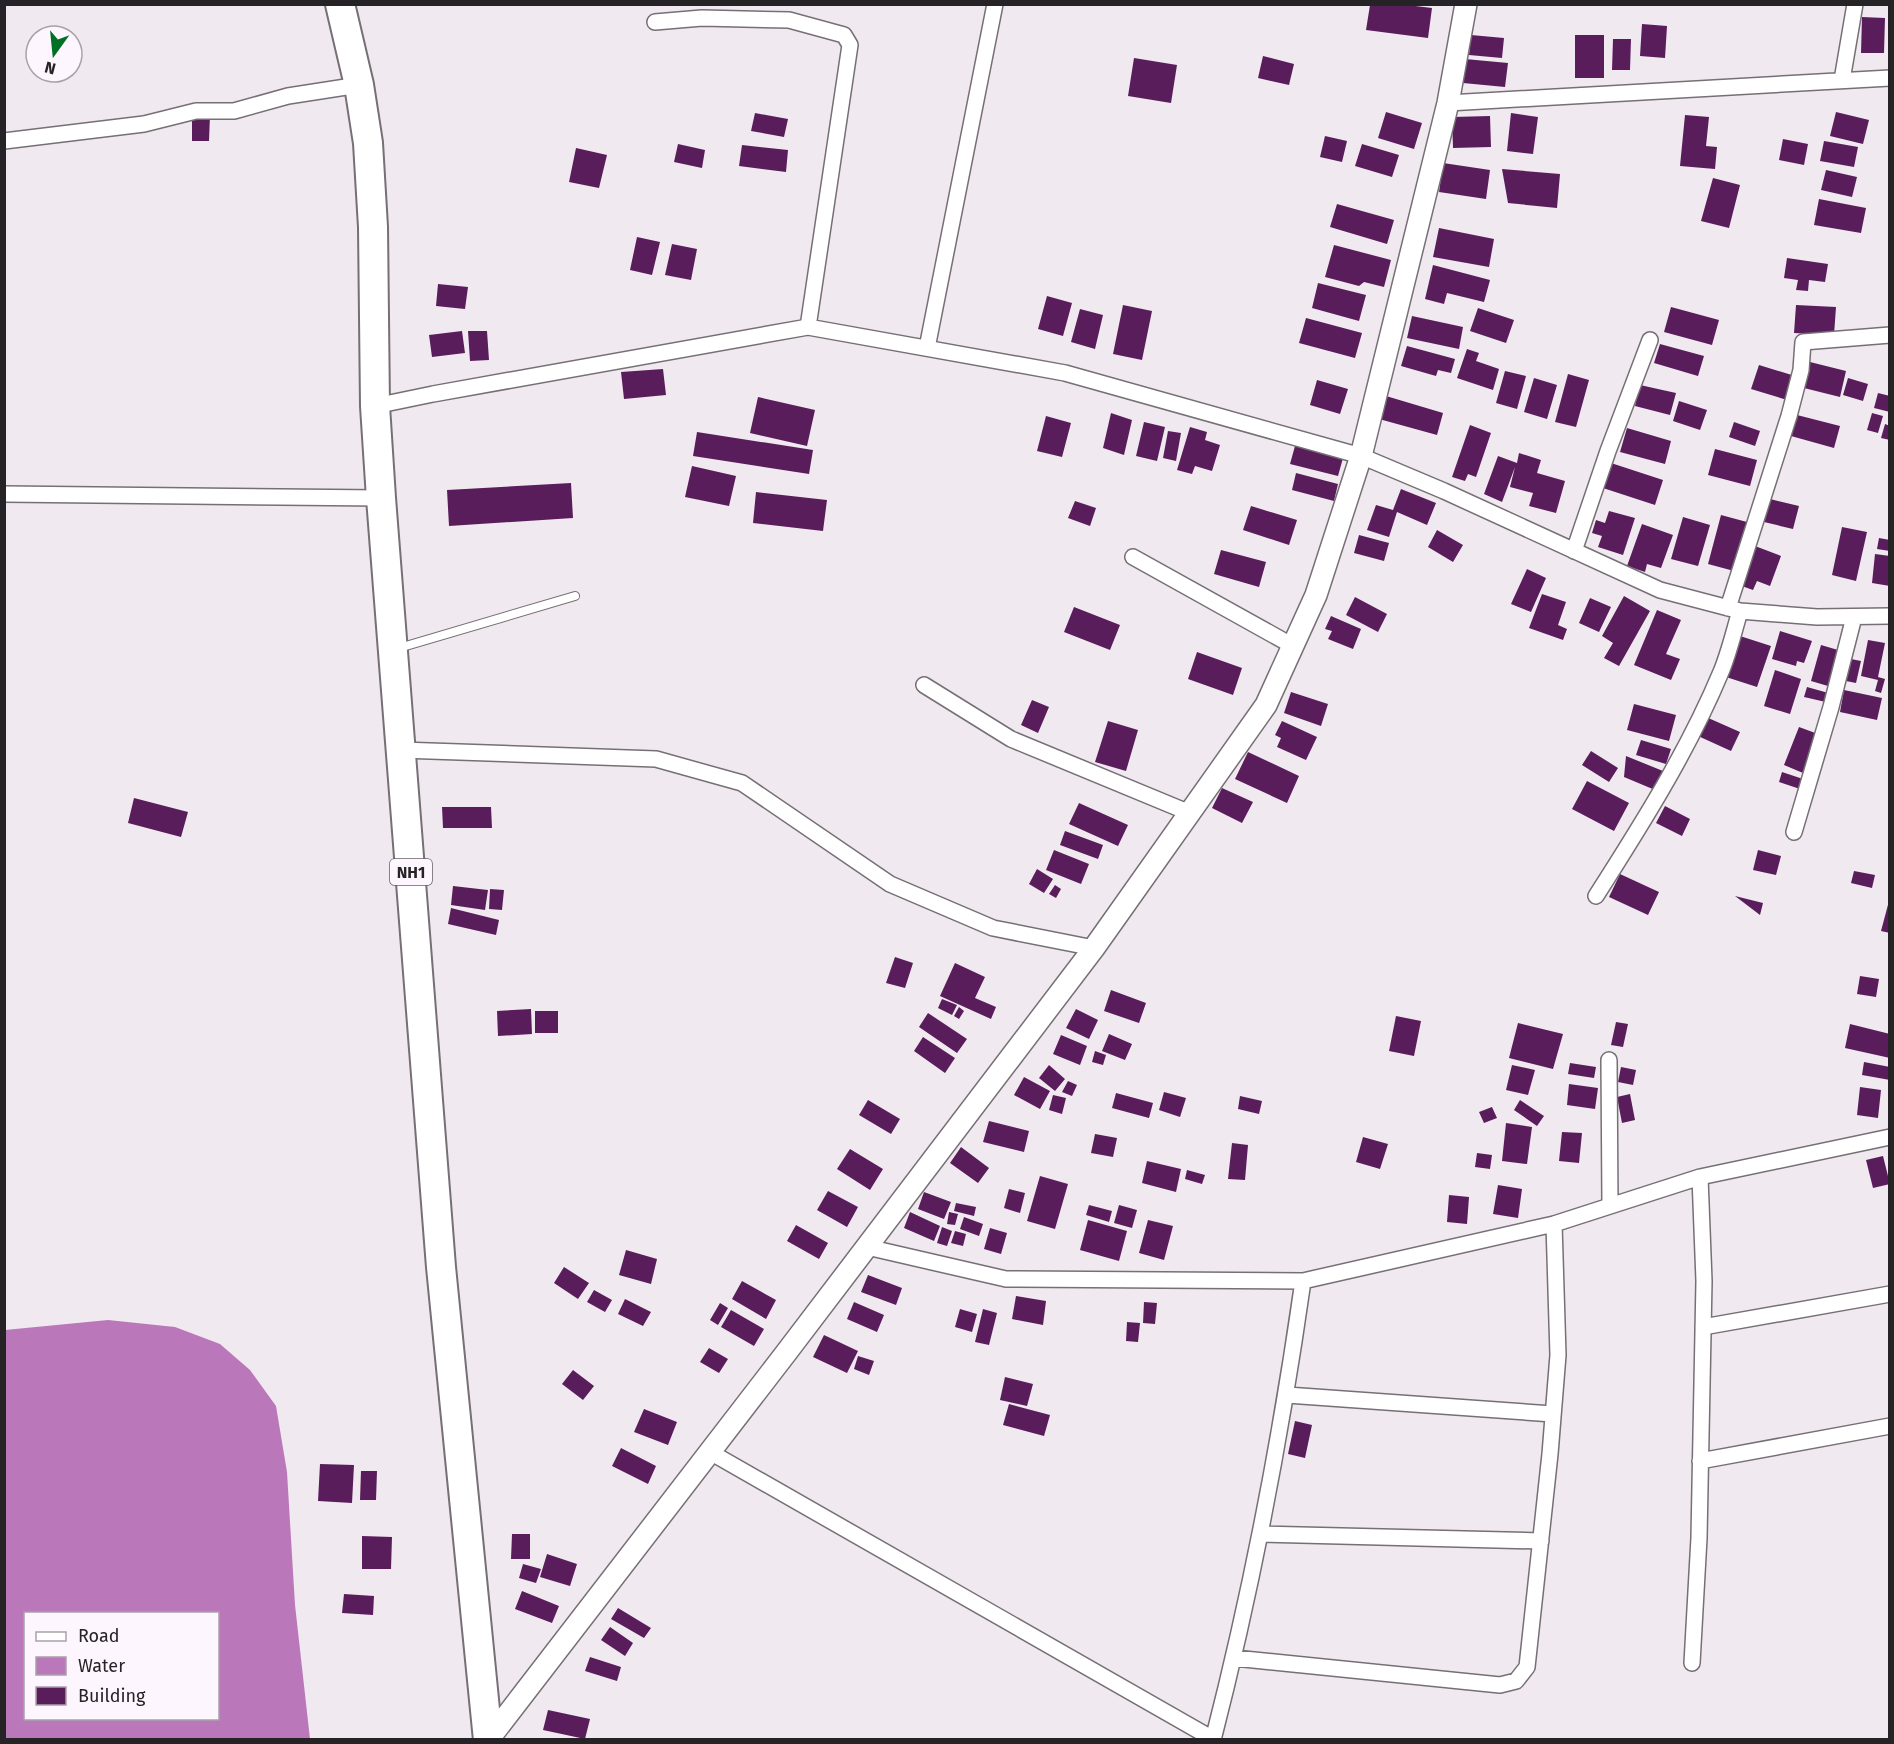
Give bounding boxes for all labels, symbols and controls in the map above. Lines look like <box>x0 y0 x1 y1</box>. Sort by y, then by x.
north arrow <box>24 24 84 84</box>
text: N <box>43 57 58 79</box>
road number: NH1 <box>390 859 432 885</box>
legend <box>24 1612 219 1720</box>
text: Road <box>78 1625 120 1647</box>
text: Water <box>78 1655 125 1677</box>
text: Building <box>78 1685 146 1707</box>

